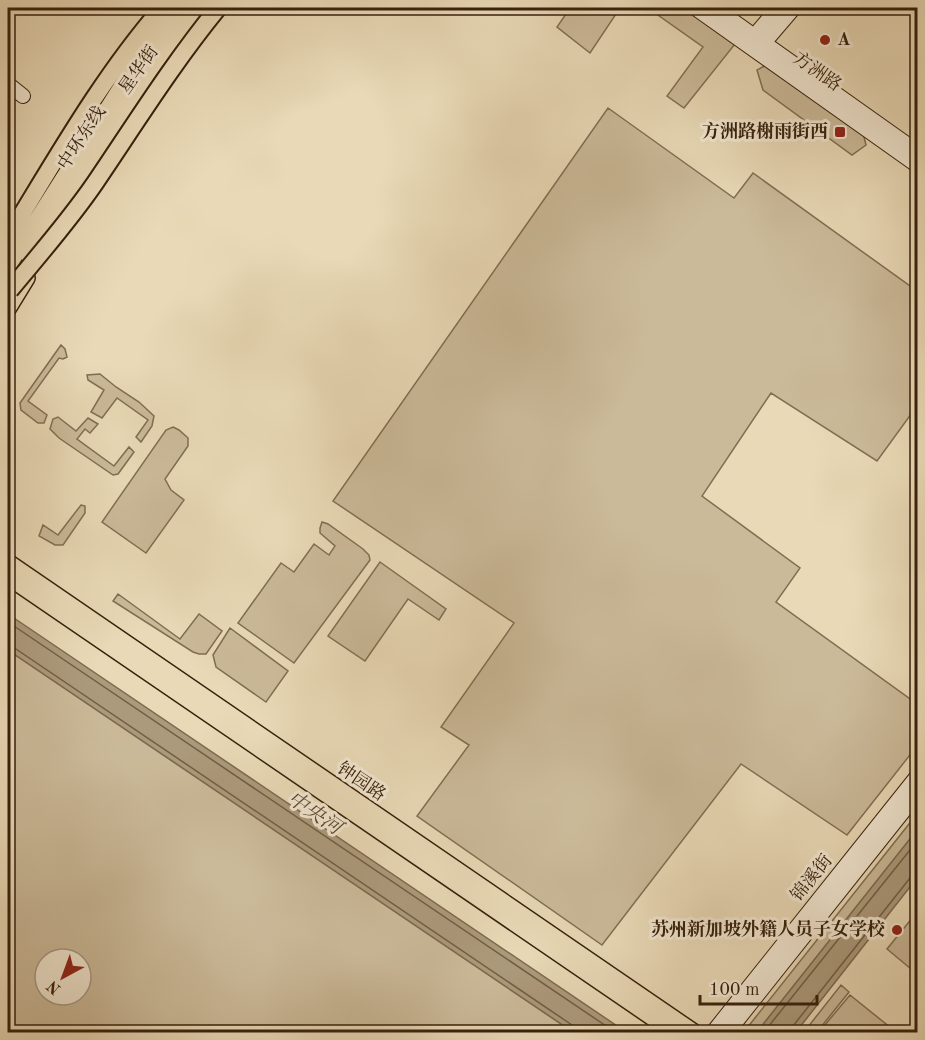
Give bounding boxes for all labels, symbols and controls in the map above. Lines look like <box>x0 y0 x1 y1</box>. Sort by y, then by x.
place label: A <box>837 31 851 49</box>
marker: A <box>818 33 832 47</box>
street label: 星华街 <box>115 42 162 97</box>
street label: 方洲路 <box>790 48 845 95</box>
street label: 中环东线 <box>53 102 109 173</box>
place label: 方洲路榭雨街西 <box>702 121 828 141</box>
marker: 方洲路榭雨街西 <box>833 125 847 139</box>
street label: 钟园路 <box>334 758 390 805</box>
water label: 中央河 <box>284 787 348 841</box>
street label: 锦溪街 <box>786 850 836 905</box>
place label: 苏州新加坡外籍人员子女学校 <box>651 919 885 939</box>
marker: 苏州新加坡外籍人员子女学校 <box>890 923 904 937</box>
north arrow <box>33 947 93 1007</box>
scale bar <box>700 968 817 1006</box>
text: N <box>44 976 64 997</box>
text: 100 m <box>709 981 760 999</box>

